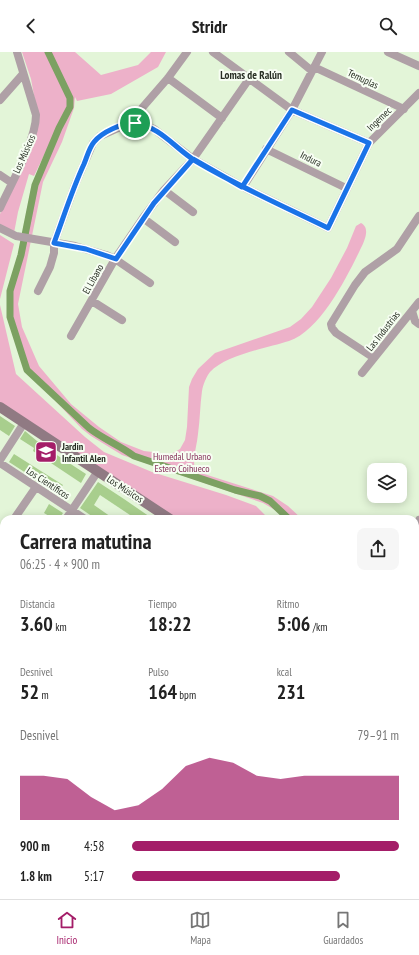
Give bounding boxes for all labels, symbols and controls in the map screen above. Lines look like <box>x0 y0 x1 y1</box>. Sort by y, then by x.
icon: back <box>20 15 42 37</box>
text: Stridr <box>192 15 227 38</box>
icon: search <box>377 15 399 37</box>
street label: Temuplas <box>346 66 381 92</box>
district label: Lomas de Ralún <box>220 68 282 82</box>
street label: Ingemec <box>364 104 394 134</box>
pin <box>118 106 152 140</box>
icon: arrive <box>124 112 146 134</box>
street label: Los Músicos <box>10 132 39 175</box>
street label: Indura <box>298 148 324 170</box>
street label: El Líbano <box>80 262 106 296</box>
street label: Las Industrias <box>363 308 403 354</box>
school or university icon: Jardin Infantil Alen <box>33 439 59 465</box>
place label: Jardin Infantil Alen <box>61 440 106 465</box>
park label: Humedal Urbano Estero Coihueco <box>153 450 211 475</box>
map controls <box>367 463 407 503</box>
button: layers <box>367 463 407 503</box>
street label: Los Científicos <box>24 464 73 502</box>
street label: Los Músicos <box>104 472 146 506</box>
text: Carrera matutina <box>20 527 152 555</box>
button: share <box>357 528 399 570</box>
text: 06:25 · 4 × 900 m <box>20 556 100 573</box>
text: Distancia <box>20 597 55 611</box>
text: Tiempo <box>148 597 177 611</box>
text: Ritmo <box>277 597 299 611</box>
text: 3.60 <box>20 611 53 637</box>
text: 18:22 <box>148 611 192 637</box>
text: 5:06 <box>277 611 310 637</box>
text: km <box>53 620 67 634</box>
text: /km <box>310 620 327 634</box>
text: Desnivel <box>20 665 53 679</box>
text: Pulso <box>148 665 169 679</box>
text: kcal <box>277 665 292 679</box>
text: 52 <box>20 679 39 705</box>
text: 164 <box>148 679 177 705</box>
text: 231 <box>277 679 305 705</box>
text: m <box>39 688 49 702</box>
text: bpm <box>177 688 196 702</box>
text: Desnivel <box>20 727 59 744</box>
text: 79–91 m <box>357 727 399 744</box>
text: 900 m <box>20 838 50 855</box>
text: 4:58 <box>84 838 104 855</box>
text: 1.8 km <box>20 868 52 885</box>
text: 5:17 <box>84 868 104 885</box>
tab: Inicio <box>56 909 78 947</box>
tab: Mapa <box>189 909 211 947</box>
tab: Guardados <box>323 909 363 947</box>

